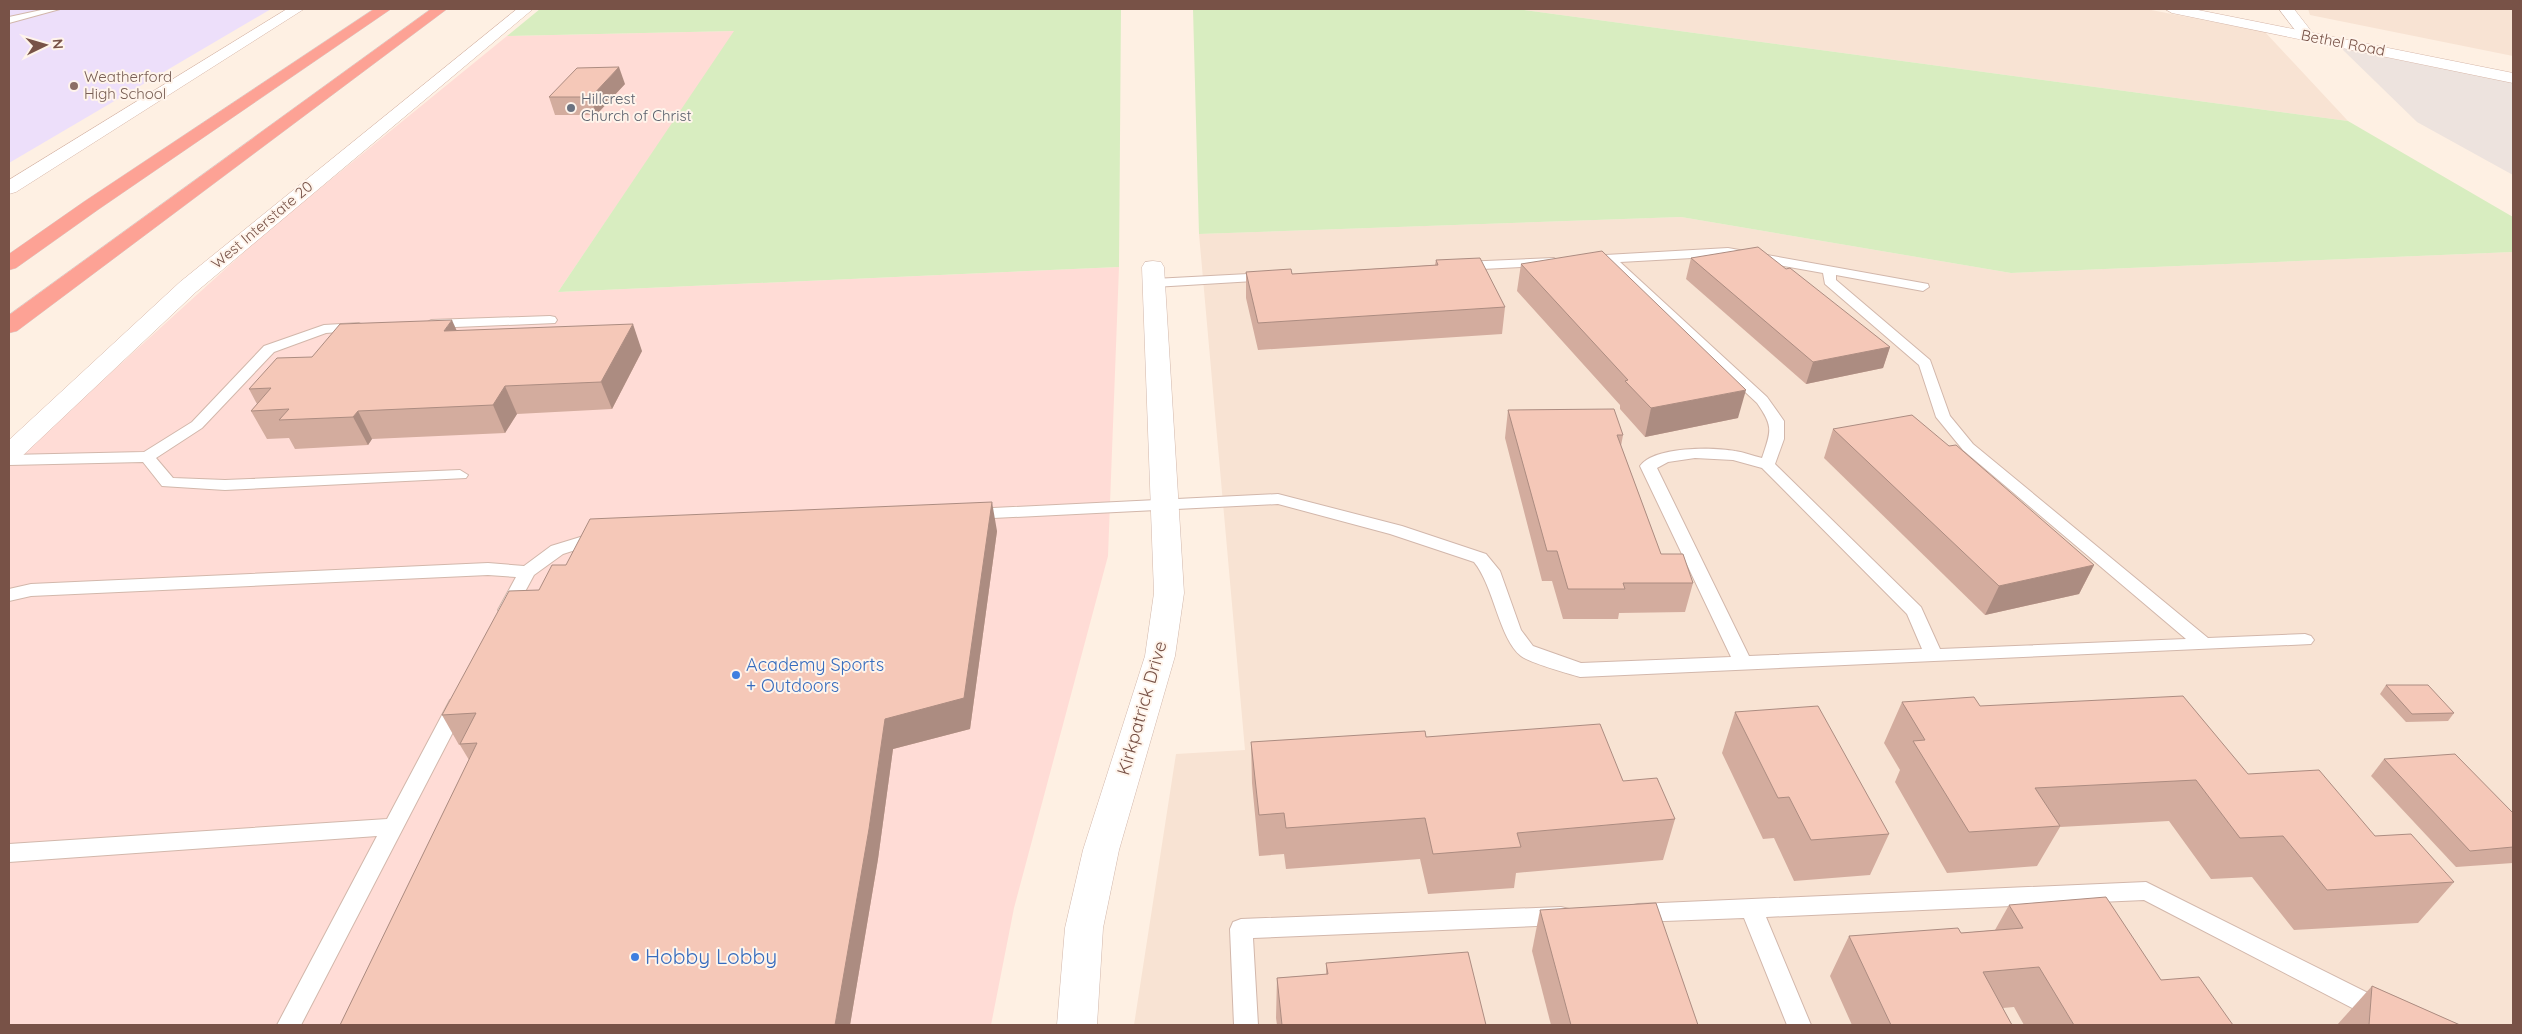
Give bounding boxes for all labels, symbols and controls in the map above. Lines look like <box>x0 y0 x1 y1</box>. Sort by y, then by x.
north arrow <box>20 20 70 70</box>
street label: Bethel Road <box>2300 25 2387 60</box>
text: N <box>49 38 67 50</box>
place label: Weatherford High School <box>84 67 172 103</box>
marker: Weatherford High School <box>68 80 80 92</box>
place label: Hillcrest Church of Christ <box>581 89 692 125</box>
marker: Hillcrest Church of Christ <box>565 102 577 114</box>
street label: West Interstate 20 <box>207 177 316 273</box>
street label: Kirkpatrick Drive <box>1111 638 1172 778</box>
place label: Academy Sports + Outdoors <box>746 653 884 697</box>
marker: Academy Sports + Outdoors <box>730 669 742 681</box>
place label: Hobby Lobby <box>645 943 777 969</box>
marker: Hobby Lobby <box>629 951 641 963</box>

